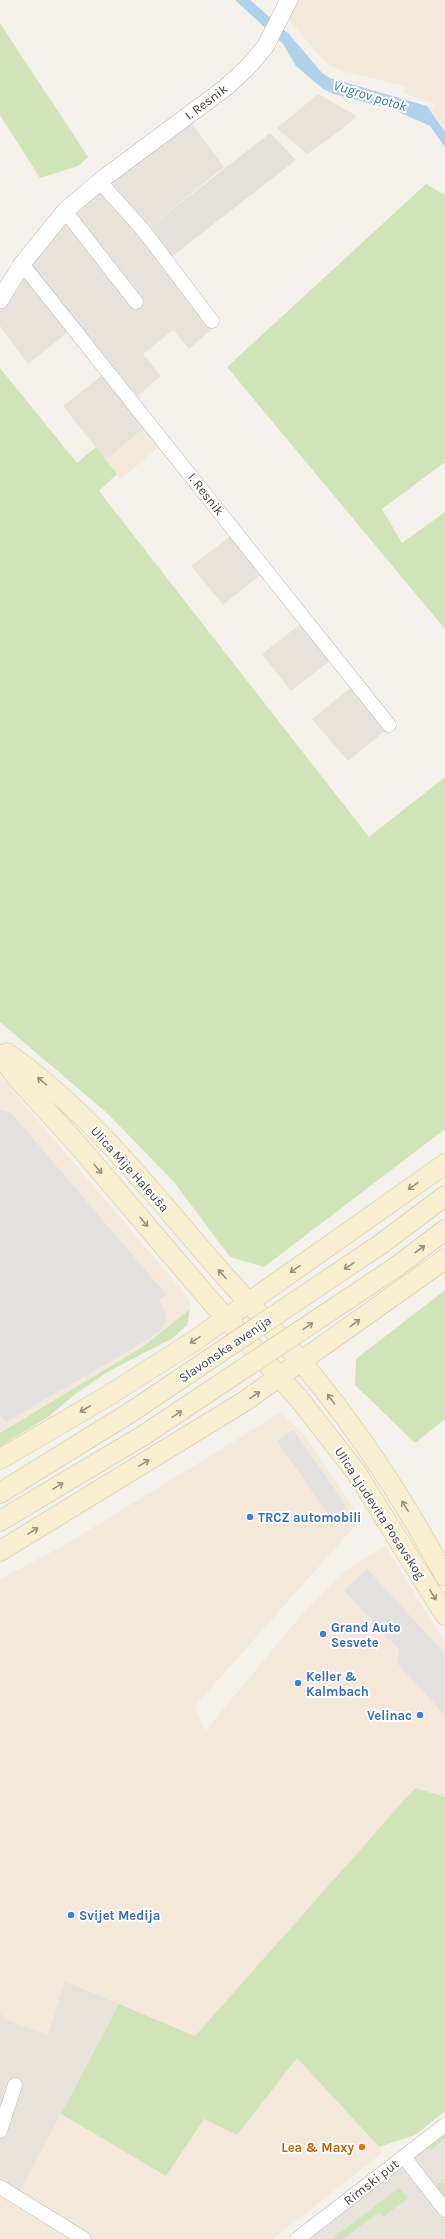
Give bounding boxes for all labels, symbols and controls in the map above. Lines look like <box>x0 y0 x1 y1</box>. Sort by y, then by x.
water label: Vugrov potok <box>331 77 410 115</box>
street label: I. Resnik <box>182 81 230 123</box>
street label: I. Resnik <box>185 470 227 518</box>
one-way arrow <box>37 1076 47 1085</box>
street label: Ulica Mije Haleuša <box>88 1123 172 1215</box>
one-way arrow <box>94 1163 103 1174</box>
one-way arrow <box>408 1182 419 1190</box>
one-way arrow <box>139 1217 148 1228</box>
one-way arrow <box>415 1244 426 1253</box>
one-way arrow <box>343 1262 354 1270</box>
one-way arrow <box>290 1265 301 1273</box>
one-way arrow <box>218 1269 227 1279</box>
street label: Slavonska avenija <box>176 1313 274 1385</box>
one-way arrow <box>350 1319 361 1327</box>
one-way arrow <box>302 1322 313 1330</box>
one-way arrow <box>190 1336 201 1344</box>
one-way arrow <box>249 1391 260 1399</box>
one-way arrow <box>327 1394 335 1405</box>
one-way arrow <box>80 1406 92 1414</box>
one-way arrow <box>171 1410 182 1418</box>
street label: Ulica Ljudevita Posavskog <box>332 1444 429 1582</box>
one-way arrow <box>138 1459 149 1467</box>
one-way arrow <box>52 1482 64 1490</box>
one-way arrow <box>400 1500 408 1512</box>
place label: TRCZ automobili <box>258 1510 361 1525</box>
marker: TRCZ automobili <box>245 1512 255 1522</box>
one-way arrow <box>27 1526 39 1534</box>
one-way arrow <box>429 1589 437 1601</box>
place label: Grand Auto Sesvete <box>331 1620 401 1650</box>
marker: Grand Auto Sesvete <box>318 1629 328 1639</box>
place label: Keller & Kalmbach <box>306 1669 369 1699</box>
marker: Keller & Kalmbach <box>293 1678 303 1688</box>
place label: Velinac <box>367 1708 412 1723</box>
marker: Velinac <box>415 1710 425 1720</box>
place label: Svijet Medija <box>79 1908 160 1923</box>
marker: Svijet Medija <box>66 1910 76 1920</box>
place label: Lea & Maxy <box>281 2140 354 2155</box>
marker: Lea & Maxy <box>357 2142 367 2152</box>
street label: Rimski put <box>341 2156 401 2208</box>

